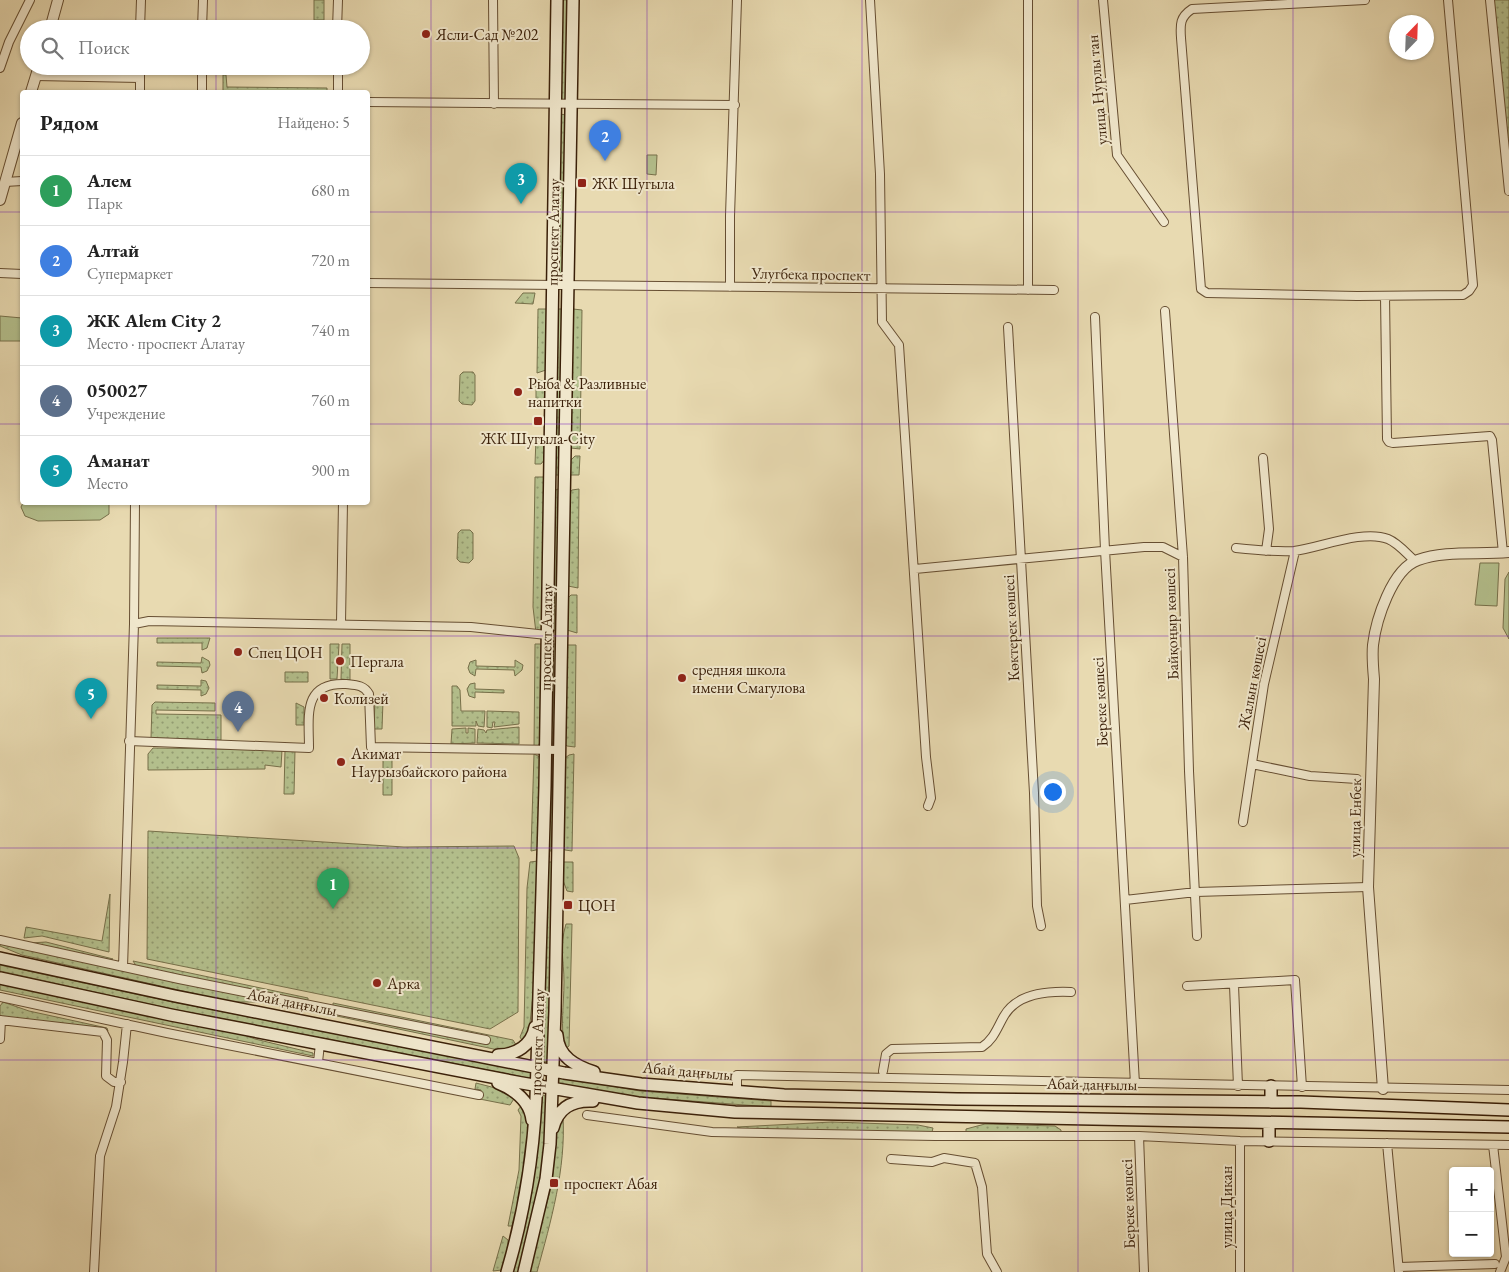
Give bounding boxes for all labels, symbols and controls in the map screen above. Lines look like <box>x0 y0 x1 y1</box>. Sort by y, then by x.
north arrow <box>1389 15 1434 60</box>
search box <box>20 20 370 75</box>
place label: Ясли-Сад №202 <box>435 24 539 45</box>
marker: Ясли-Сад №202 <box>420 28 432 40</box>
icon: search <box>38 34 66 62</box>
street label: улица Нурлы тан <box>1082 34 1112 146</box>
text: Поиск <box>78 35 130 60</box>
text: Рядом <box>40 109 99 136</box>
text: Найдено: 5 <box>278 112 350 133</box>
pin: 2 <box>589 120 621 161</box>
pin: 3 <box>505 163 537 204</box>
text: Алем <box>87 168 132 193</box>
place label: ЖК Шугыла <box>591 173 675 194</box>
street label: проспект Алатау <box>542 177 564 286</box>
marker: ЖК Шугыла <box>576 177 588 189</box>
text: 1 <box>52 180 60 201</box>
text: 680 m <box>311 180 350 201</box>
text: Парк <box>87 193 123 214</box>
text: Алтай <box>87 238 139 263</box>
text: 2 <box>52 250 60 271</box>
text: 720 m <box>311 250 350 271</box>
street label: Улугбека проспект <box>750 262 871 286</box>
text: Супермаркет <box>87 263 173 284</box>
text: ЖК Alem City 2 <box>87 308 221 333</box>
text: 3 <box>52 320 60 341</box>
text: 740 m <box>311 320 350 341</box>
text: Место · проспект Алатау <box>87 333 245 354</box>
place label: Рыба & Разливные напитки <box>528 373 646 412</box>
text: 050027 <box>87 378 147 403</box>
marker: Рыба & Разливные напитки <box>512 386 524 398</box>
text: 4 <box>52 390 60 411</box>
text: 760 m <box>311 390 350 411</box>
text: Учреждение <box>87 403 165 424</box>
marker: ЖК Шугыла-City <box>532 415 544 427</box>
place label: ЖК Шугыла-City <box>480 428 596 449</box>
text: Аманат <box>87 448 150 473</box>
text: 5 <box>52 460 60 481</box>
text: 900 m <box>311 460 350 481</box>
text: Место <box>87 473 128 494</box>
street label: Байқоңыр көшесі <box>1159 568 1183 680</box>
street label: Көктерек көшесі <box>998 574 1024 682</box>
street label: проспект Алатау <box>535 582 557 691</box>
street label: Жалын көшесі <box>1233 635 1271 732</box>
place label: Спец ЦОН <box>248 642 323 663</box>
marker: Спец ЦОН <box>232 646 244 658</box>
place label: Пергала <box>350 651 405 672</box>
marker: Пергала <box>334 655 346 667</box>
street label: Береке көшесі <box>1087 657 1113 747</box>
place label: средняя школа имени Смагулова <box>692 659 806 698</box>
marker: средняя школа имени Смагулова <box>676 672 688 684</box>
pin: 5 <box>75 678 107 719</box>
place label: Колизей <box>334 688 389 709</box>
pin: 4 <box>222 691 254 732</box>
marker: Колизей <box>318 692 330 704</box>
place label: Акимат Наурызбайского района <box>350 743 508 782</box>
marker: Акимат Наурызбайского района <box>335 756 347 768</box>
street label: улица Енбек <box>1344 778 1366 858</box>
your location <box>1040 779 1066 805</box>
pin: 1 <box>317 868 349 909</box>
place label: ЦОН <box>578 895 616 916</box>
marker: ЦОН <box>562 899 574 911</box>
place label: Арка <box>386 973 421 994</box>
marker: Арка <box>371 977 383 989</box>
street label: Абай даңғылы <box>244 983 339 1021</box>
street label: проспект Алатау <box>525 987 549 1096</box>
street label: Абай даңғылы <box>641 1056 734 1085</box>
street label: Абай даңғылы <box>1045 1073 1138 1095</box>
street label: Береке көшесі <box>1116 1159 1140 1249</box>
street label: улица Дикан <box>1216 1166 1237 1248</box>
map controls <box>1449 1167 1494 1257</box>
button: + <box>1449 1167 1494 1212</box>
place label: проспект Абая <box>564 1173 658 1194</box>
marker: проспект Абая <box>548 1177 560 1189</box>
button: − <box>1449 1212 1494 1257</box>

